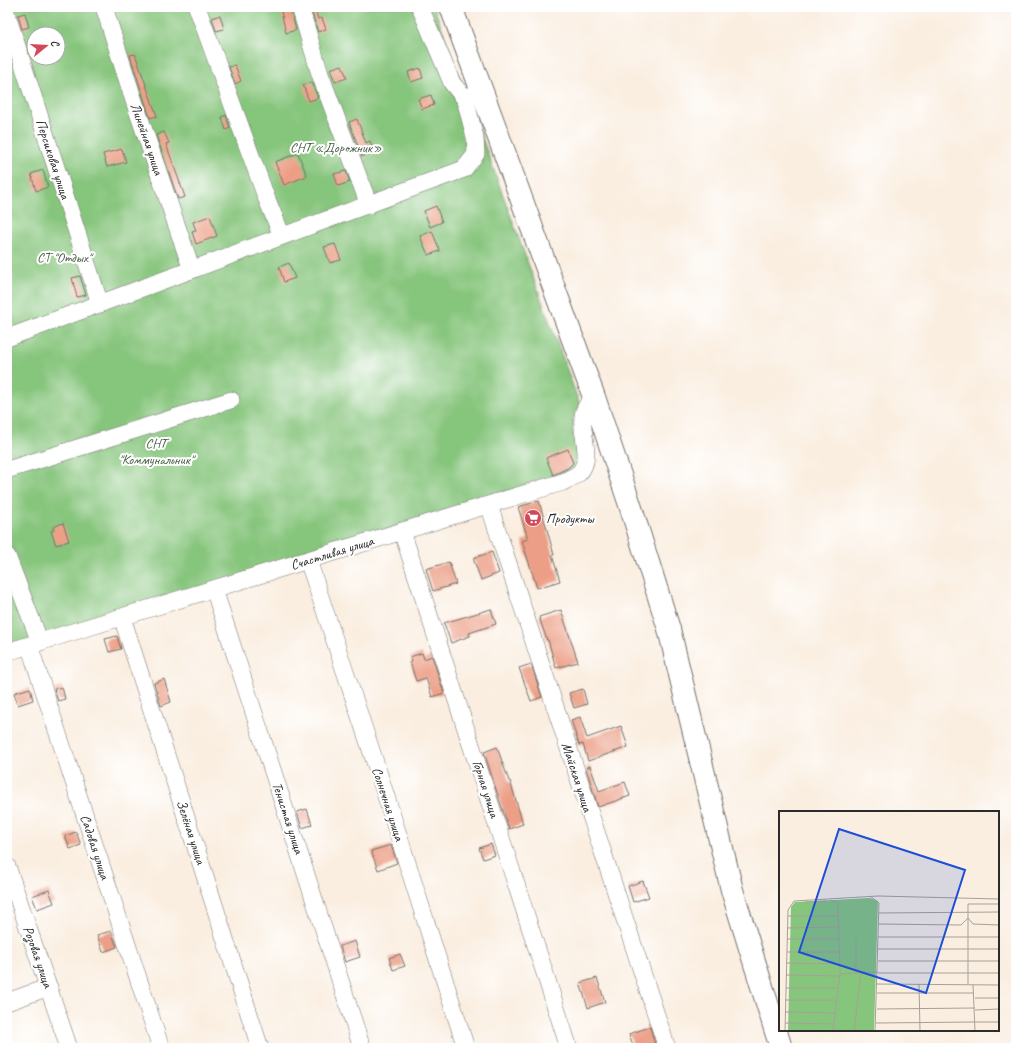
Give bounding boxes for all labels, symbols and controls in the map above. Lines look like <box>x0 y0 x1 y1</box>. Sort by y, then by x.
north arrow <box>26 26 66 66</box>
text: С <box>48 38 63 49</box>
street label: Линейная улица <box>127 101 168 178</box>
street label: Персиковая улица <box>32 117 74 202</box>
park label: СНТ «Дорожник» <box>290 139 382 156</box>
park label: СТ "Отдых" <box>37 249 94 266</box>
park label: СНТ "Коммунальник" <box>119 435 196 468</box>
supermarket icon: Продукты <box>523 508 543 528</box>
place label: Продукты <box>546 510 595 527</box>
street label: Счастливая улица <box>288 532 376 574</box>
street label: Майская улица <box>558 740 597 815</box>
street label: Горная улица <box>469 758 504 821</box>
street label: Солнечная улица <box>368 765 408 844</box>
street label: Тенистая улица <box>268 780 308 857</box>
street label: Зелёная улица <box>173 798 210 868</box>
inset map <box>779 811 999 1031</box>
street label: Садовая улица <box>77 812 114 882</box>
street label: Розовая улица <box>20 924 57 991</box>

